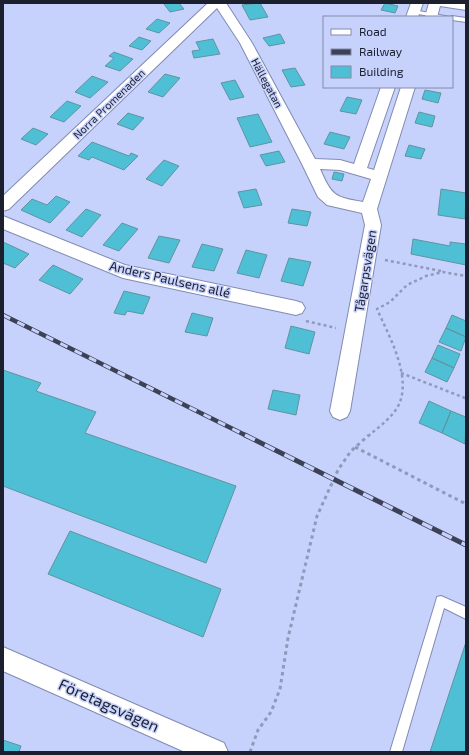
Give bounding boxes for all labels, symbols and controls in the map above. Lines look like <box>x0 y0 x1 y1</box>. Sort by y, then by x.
legend <box>323 16 453 88</box>
text: Road <box>359 24 387 38</box>
text: Railway <box>359 44 403 58</box>
street label: Hällegatan <box>249 56 286 110</box>
text: Building <box>359 64 404 78</box>
street label: Norra Promenaden <box>70 66 147 141</box>
street label: Tågarpsvägen <box>351 229 379 313</box>
street label: Anders Paulsens allé <box>108 257 232 301</box>
street label: Företagsvägen <box>56 674 162 735</box>

